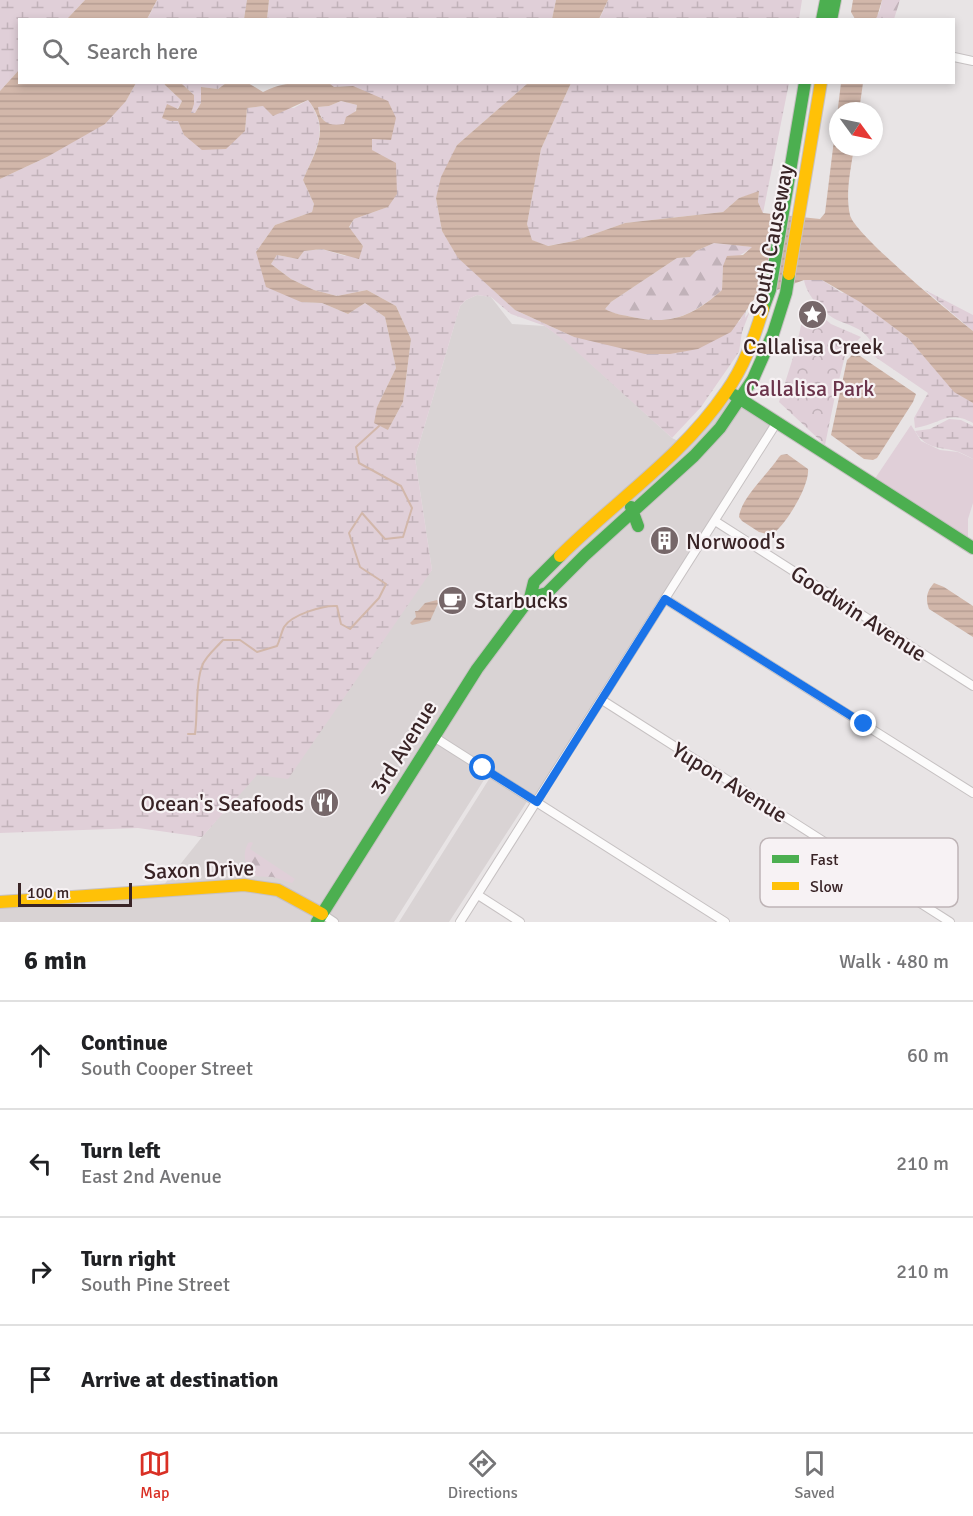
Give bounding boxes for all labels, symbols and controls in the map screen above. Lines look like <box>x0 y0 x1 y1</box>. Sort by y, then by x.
search box <box>18 18 955 84</box>
icon: search <box>39 35 72 68</box>
text: Search here <box>87 38 198 65</box>
north arrow <box>829 102 883 156</box>
street label: South Causeway <box>744 161 800 318</box>
place icon: Callalisa Creek <box>797 298 829 330</box>
place label: Callalisa Creek <box>743 333 883 360</box>
park label: Callalisa Park <box>746 375 874 402</box>
building icon: Norwood's <box>649 525 681 557</box>
place label: Norwood's <box>686 528 785 555</box>
street label: Goodwin Avenue <box>786 559 932 667</box>
cafe icon: Starbucks <box>437 584 469 616</box>
place label: Starbucks <box>474 587 568 614</box>
street label: 3rd Avenue <box>364 696 443 799</box>
route end <box>850 710 876 736</box>
street label: Yupon Avenue <box>667 736 792 829</box>
route start <box>469 754 495 780</box>
restaurant icon: Ocean's Seafoods <box>309 787 341 819</box>
place label: Ocean's Seafoods <box>140 790 304 817</box>
legend <box>760 838 958 907</box>
text: Fast <box>810 850 839 870</box>
street label: Saxon Drive <box>143 854 255 885</box>
text: Slow <box>810 877 844 897</box>
scale bar <box>18 880 132 908</box>
text: 100 m <box>27 883 69 903</box>
text: 6 min <box>24 945 87 977</box>
text: Walk · 480 m <box>839 949 949 974</box>
text: Continue <box>81 1029 168 1056</box>
icon: ahead <box>24 1039 57 1072</box>
text: 60 m <box>907 1043 949 1068</box>
text: South Cooper Street <box>81 1056 253 1081</box>
text: Turn left <box>81 1137 161 1164</box>
icon: left <box>24 1147 57 1180</box>
text: 210 m <box>896 1151 949 1176</box>
text: East 2nd Avenue <box>81 1164 222 1189</box>
text: Turn right <box>81 1245 176 1272</box>
icon: right <box>24 1255 57 1288</box>
text: 210 m <box>896 1259 949 1284</box>
text: South Pine Street <box>81 1272 230 1297</box>
icon: arrive <box>24 1363 57 1396</box>
text: Arrive at destination <box>81 1366 278 1393</box>
tab: Map <box>138 1447 171 1503</box>
tab: Directions <box>448 1447 518 1503</box>
tab: Saved <box>794 1447 835 1503</box>

